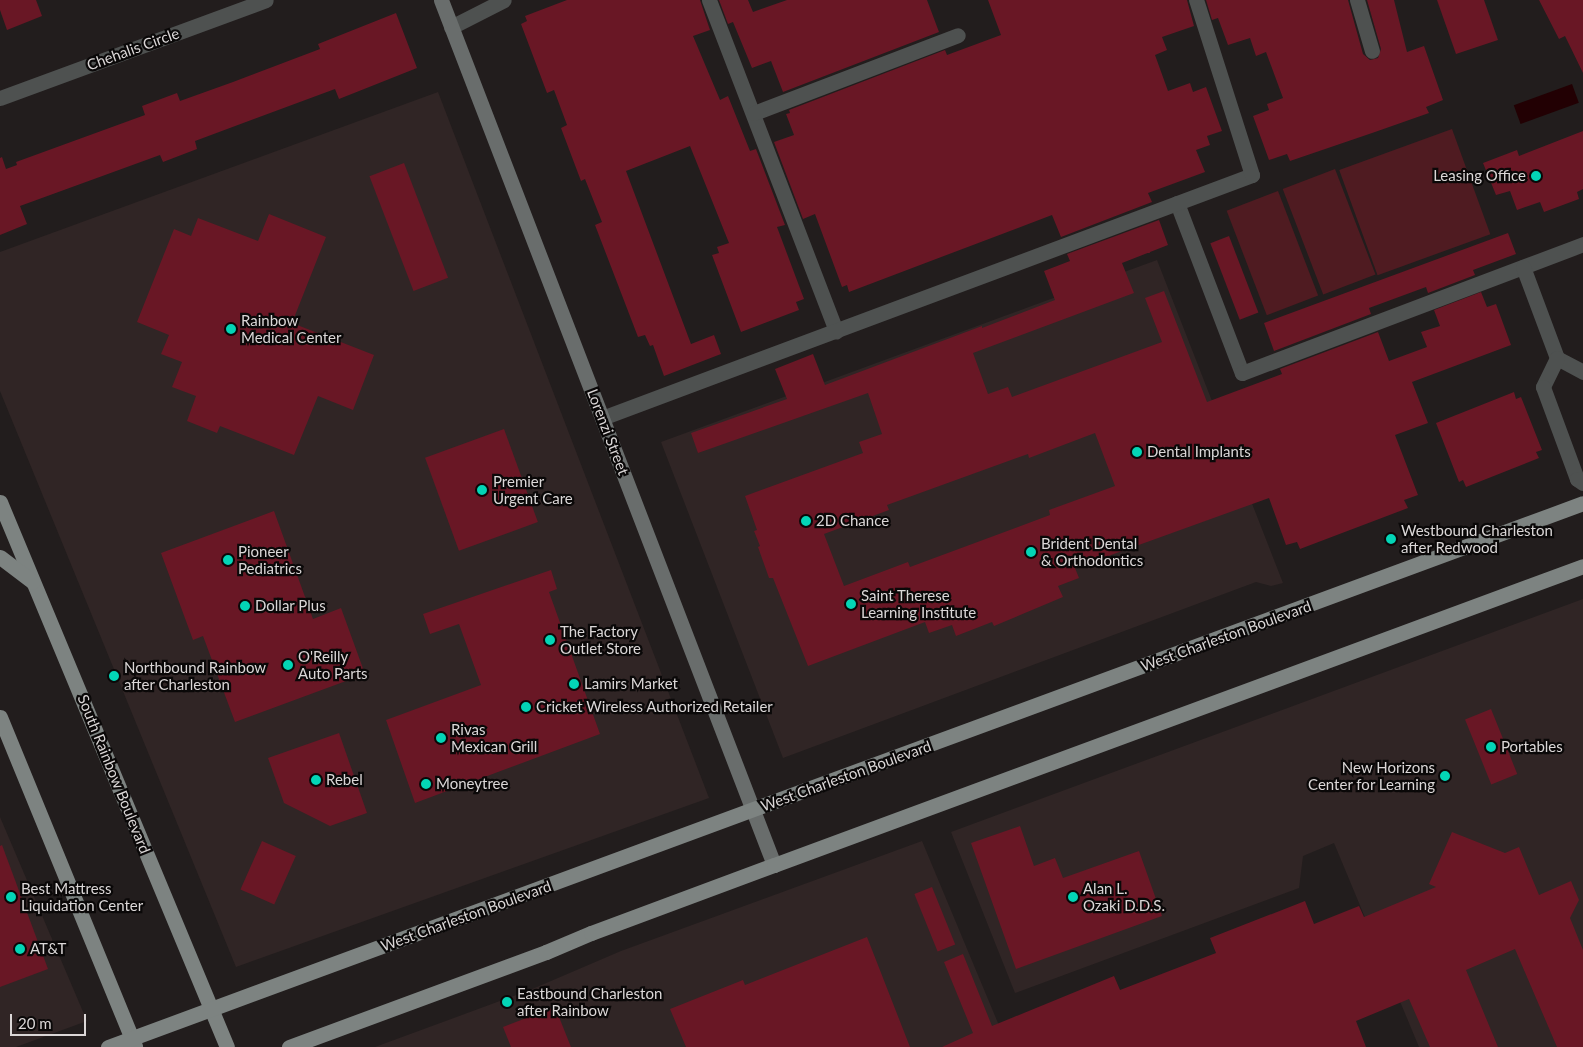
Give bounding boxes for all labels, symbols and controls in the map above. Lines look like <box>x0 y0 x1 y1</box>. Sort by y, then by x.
street label: Chehalis Circle <box>84 24 182 74</box>
place label: Leasing Office <box>1433 167 1526 185</box>
marker: Leasing Office <box>1530 170 1542 182</box>
place label: Rainbow Medical Center <box>241 311 341 346</box>
marker: Rainbow Medical Center <box>225 323 237 335</box>
street label: Lorenzi Street <box>583 386 633 478</box>
place label: Dental Implants <box>1147 443 1251 461</box>
marker: Dental Implants <box>1131 446 1143 458</box>
place label: Premier Urgent Care <box>493 472 573 507</box>
marker: Premier Urgent Care <box>475 483 489 497</box>
place label: 2D Chance <box>816 512 889 530</box>
marker: 2D Chance <box>800 515 812 527</box>
place label: Westbound Charleston after Redwood <box>1401 521 1553 556</box>
marker: Westbound Charleston after Redwood <box>1385 533 1397 545</box>
place label: Brident Dental & Orthodontics <box>1041 534 1143 569</box>
place label: Pioneer Pediatrics <box>238 542 302 577</box>
marker: Brident Dental & Orthodontics <box>1025 546 1037 558</box>
marker: Pioneer Pediatrics <box>222 554 234 566</box>
place label: Saint Therese Learning Institute <box>861 586 976 621</box>
place label: Dollar Plus <box>255 597 326 615</box>
street label: West Charleston Boulevard <box>1138 597 1314 675</box>
marker: Saint Therese Learning Institute <box>845 598 857 610</box>
marker: Dollar Plus <box>239 600 251 612</box>
place label: The Factory Outlet Store <box>560 622 641 657</box>
marker: The Factory Outlet Store <box>544 634 556 646</box>
place label: O'Reilly Auto Parts <box>298 647 368 682</box>
place label: Northbound Rainbow after Charleston <box>124 658 266 693</box>
marker: O'Reilly Auto Parts <box>282 659 294 671</box>
marker: Northbound Rainbow after Charleston <box>108 670 120 682</box>
place label: Lamirs Market <box>584 675 678 693</box>
marker: Lamirs Market <box>568 678 580 690</box>
street label: South Rainbow Boulevard <box>74 692 154 856</box>
place label: Cricket Wireless Authorized Retailer <box>536 698 773 716</box>
marker: Cricket Wireless Authorized Retailer <box>520 701 532 713</box>
place label: Rivas Mexican Grill <box>451 720 537 755</box>
marker: Rivas Mexican Grill <box>435 732 447 744</box>
street label: West Charleston Boulevard <box>758 737 934 815</box>
place label: Portables <box>1501 738 1563 756</box>
marker: Portables <box>1485 741 1497 753</box>
place label: New Horizons Center for Learning <box>1307 758 1435 793</box>
marker: New Horizons Center for Learning <box>1439 770 1451 782</box>
place label: Rebel <box>326 771 363 789</box>
marker: Rebel <box>310 774 322 786</box>
place label: Moneytree <box>436 775 508 793</box>
marker: Moneytree <box>420 778 432 790</box>
street label: West Charleston Boulevard <box>378 877 554 955</box>
place label: Best Mattress Liquidation Center <box>21 879 143 914</box>
place label: Alan L. Ozaki D.D.S. <box>1083 879 1165 914</box>
marker: Best Mattress Liquidation Center <box>5 891 17 903</box>
marker: Alan L. Ozaki D.D.S. <box>1067 891 1079 903</box>
place label: AT&T <box>30 940 66 958</box>
marker: AT&T <box>14 943 26 955</box>
place label: Eastbound Charleston after Rainbow <box>517 984 662 1019</box>
marker: Eastbound Charleston after Rainbow <box>501 996 513 1008</box>
scale bar <box>12 1004 89 1036</box>
text: 20 m <box>18 1014 52 1032</box>

